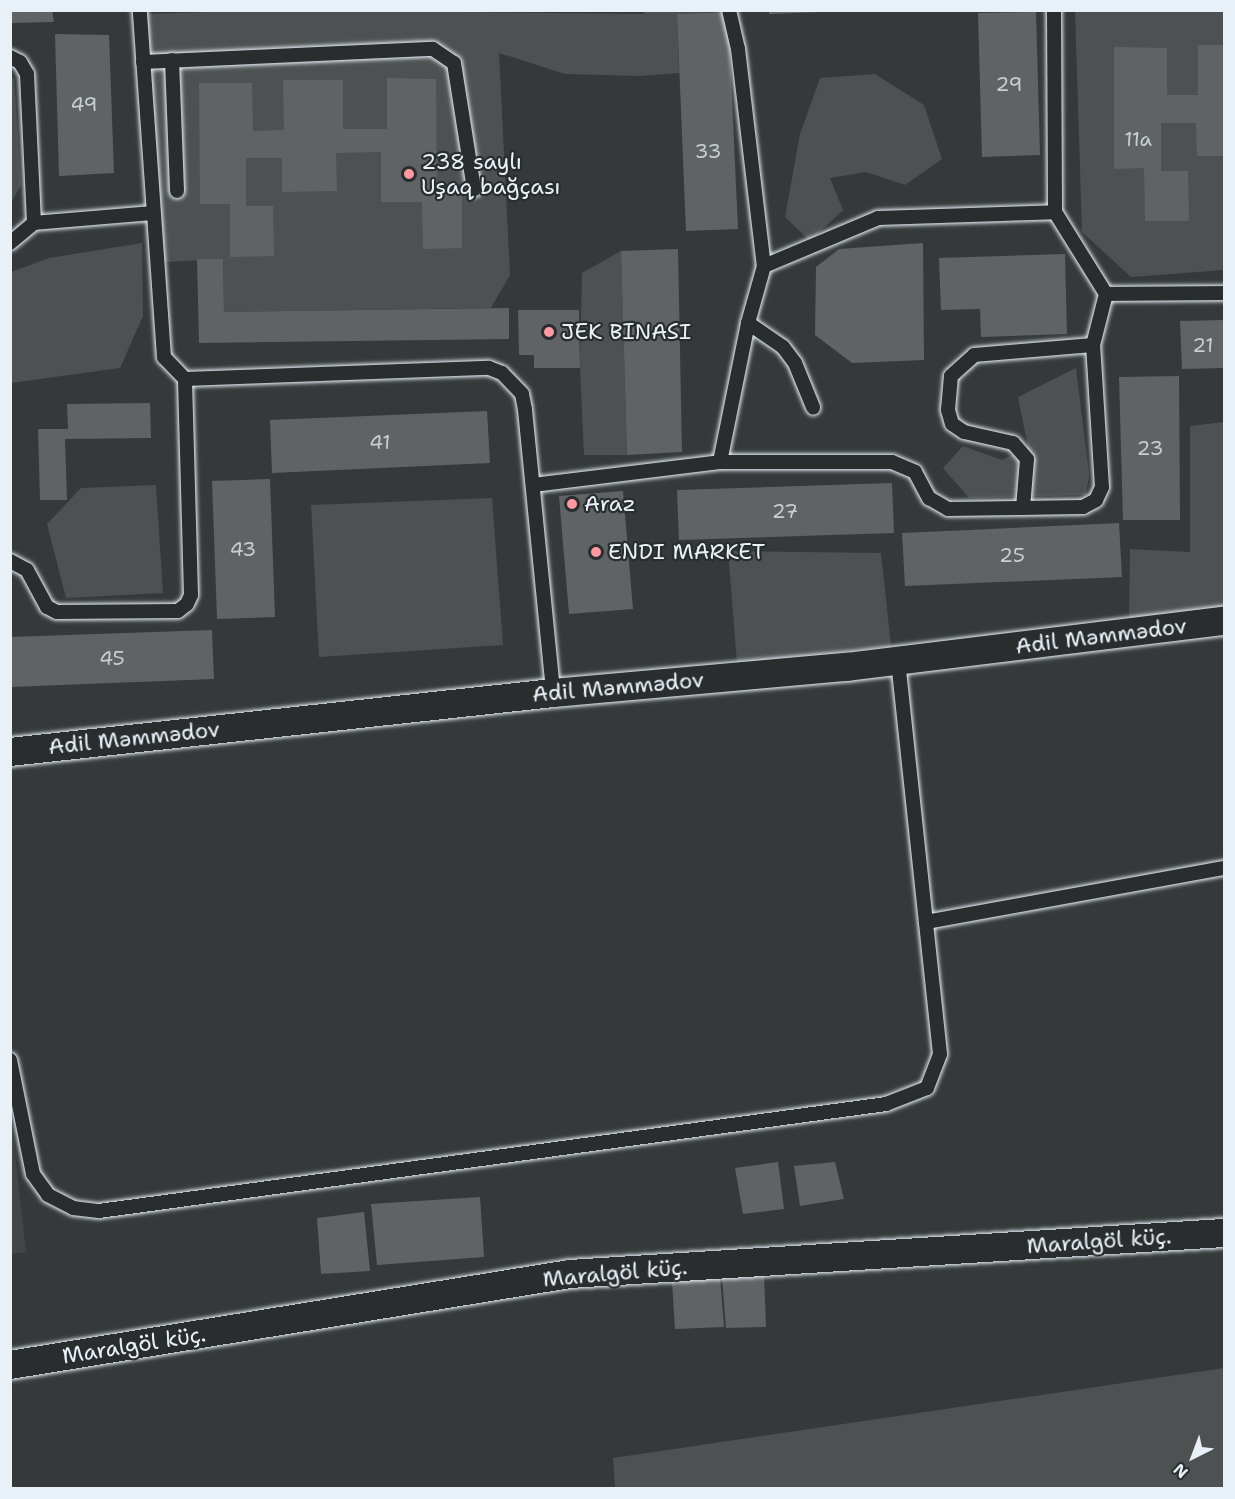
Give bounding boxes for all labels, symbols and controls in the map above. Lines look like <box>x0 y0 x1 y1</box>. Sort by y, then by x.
house number: 29 <box>996 72 1022 96</box>
house number: 49 <box>70 92 98 116</box>
house number: 11a <box>1124 127 1152 151</box>
house number: 33 <box>695 139 721 163</box>
place label: 238 saylı Uşaq bağçası <box>421 148 561 200</box>
marker: 238 saylı Uşaq bağçası <box>402 167 416 181</box>
place label: JEK BINASI <box>561 319 691 345</box>
marker: JEK BINASI <box>542 325 556 339</box>
house number: 21 <box>1192 333 1214 357</box>
house number: 41 <box>369 430 391 454</box>
house number: 23 <box>1137 436 1163 460</box>
place label: Araz <box>584 491 635 517</box>
marker: Araz <box>565 497 579 511</box>
house number: 27 <box>772 499 798 523</box>
house number: 43 <box>230 537 256 561</box>
place label: ENDI MARKET <box>608 539 765 565</box>
house number: 25 <box>999 543 1025 567</box>
marker: ENDI MARKET <box>589 545 603 559</box>
street label: Adil Məmmədov <box>1014 612 1188 660</box>
house number: 45 <box>99 646 125 670</box>
street label: Adil Məmmədov <box>531 666 705 708</box>
street label: Adil Məmmədov <box>47 716 221 760</box>
street label: Maralgöl küç. <box>1026 1223 1172 1259</box>
street label: Maralgöl küç. <box>542 1254 688 1292</box>
street label: Maralgöl küç. <box>60 1321 208 1369</box>
north arrow <box>1163 1427 1223 1487</box>
text: N <box>1169 1459 1192 1483</box>

